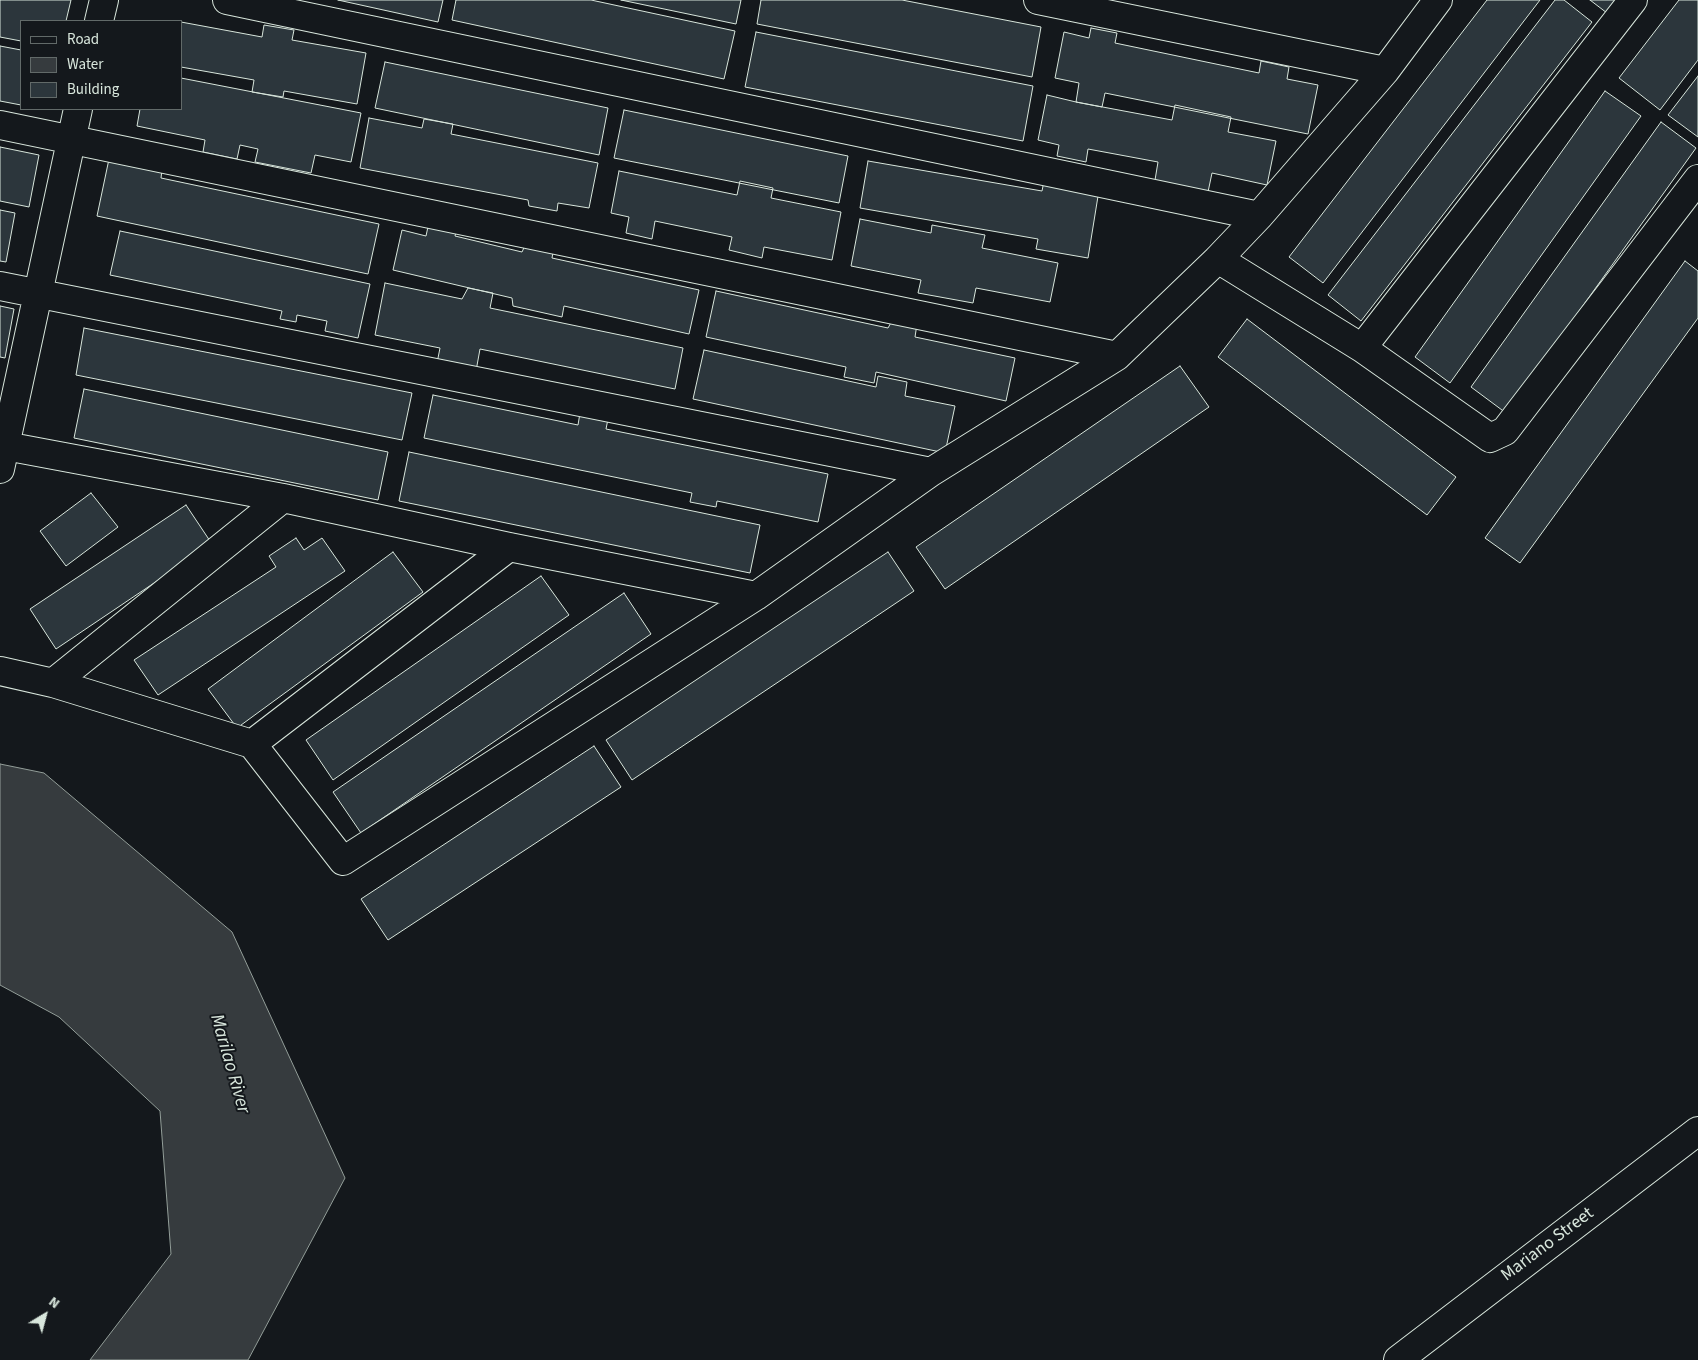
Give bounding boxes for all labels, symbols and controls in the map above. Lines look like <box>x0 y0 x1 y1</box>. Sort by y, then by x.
legend <box>20 20 182 110</box>
text: Road <box>67 29 99 50</box>
text: Water <box>67 54 103 75</box>
text: Building <box>67 79 119 100</box>
water label: Marilao River <box>204 1012 254 1116</box>
street label: Mariano Street <box>1497 1203 1599 1287</box>
north arrow <box>20 1290 70 1340</box>
text: N <box>44 1292 64 1314</box>

